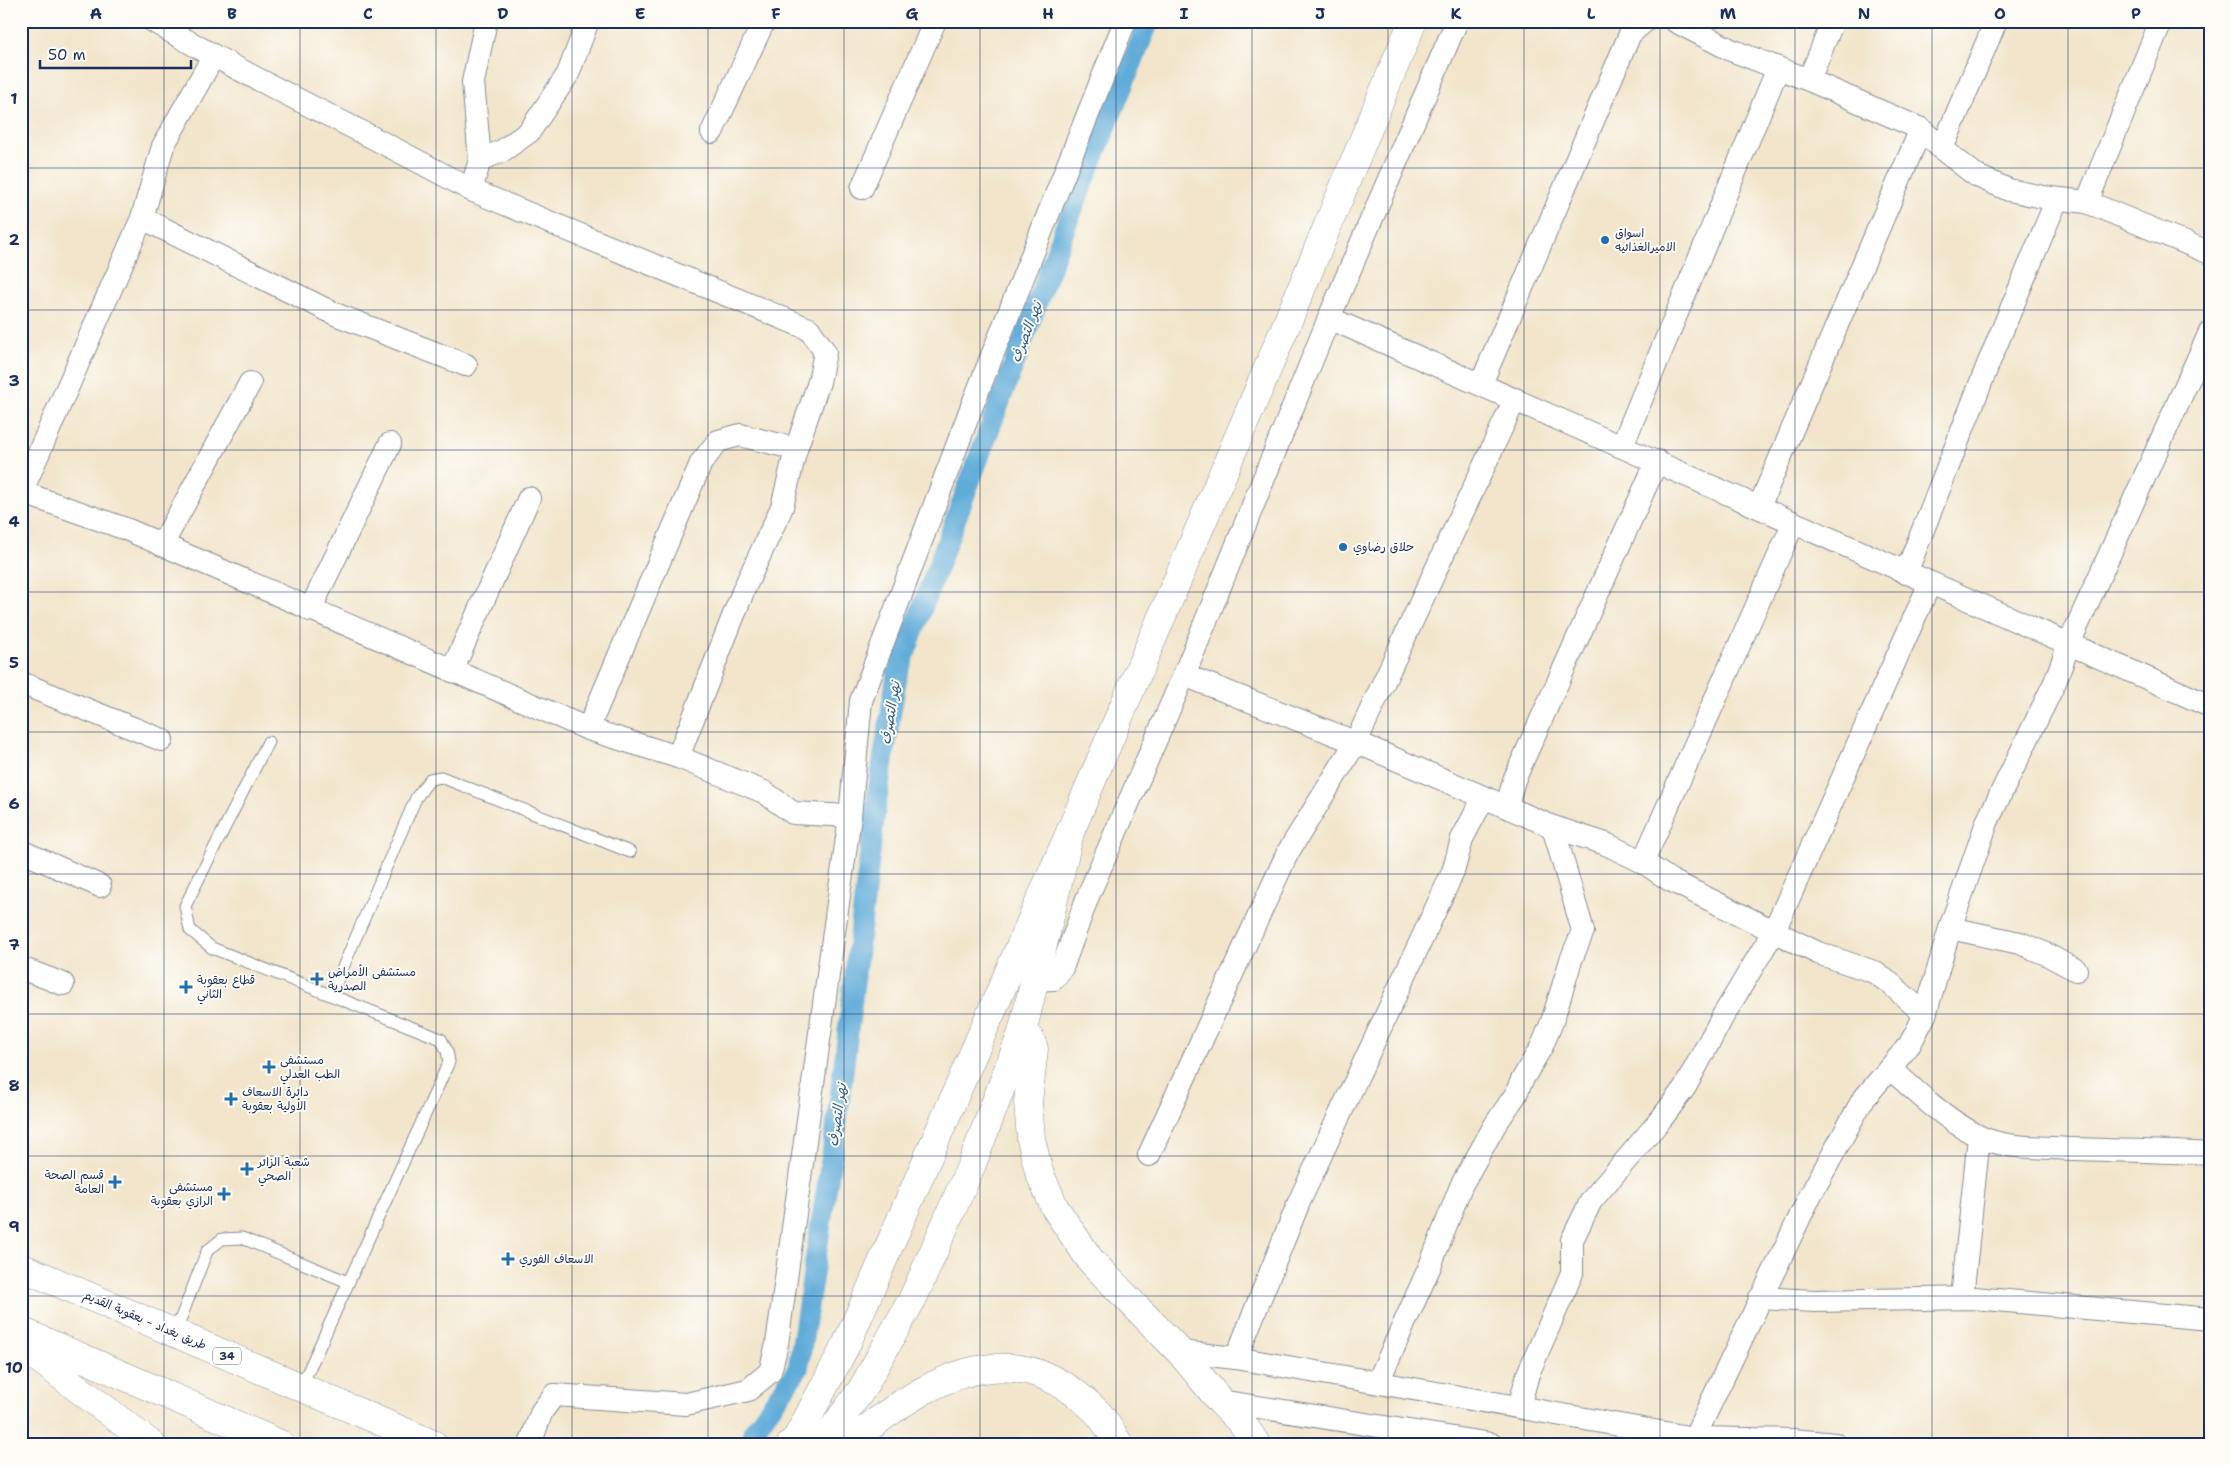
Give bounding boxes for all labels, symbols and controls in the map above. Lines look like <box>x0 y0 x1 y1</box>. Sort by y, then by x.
text: A <box>90 3 102 24</box>
text: B <box>227 3 237 24</box>
text: C <box>363 3 373 24</box>
text: D <box>497 3 509 24</box>
text: E <box>635 3 645 24</box>
text: F <box>771 3 781 24</box>
text: G <box>906 3 919 24</box>
text: H <box>1042 3 1054 24</box>
text: I <box>1180 3 1189 24</box>
text: J <box>1315 3 1325 24</box>
text: K <box>1451 3 1462 24</box>
text: L <box>1587 3 1596 24</box>
text: M <box>1720 3 1737 24</box>
text: N <box>1858 3 1870 24</box>
text: O <box>1994 3 2006 24</box>
text: P <box>2131 3 2141 24</box>
scale bar <box>40 38 191 70</box>
text: 50 m <box>48 45 86 65</box>
text: 1 <box>10 88 18 109</box>
place label: اسواق الاميرالغذائيه <box>1615 225 1676 255</box>
text: 2 <box>8 229 20 250</box>
marker: اسواق الاميرالغذائيه <box>1599 234 1611 246</box>
water label: نهر التصرف <box>1006 297 1047 365</box>
text: 3 <box>8 370 20 391</box>
text: 4 <box>8 511 20 532</box>
place label: حلاق رضاوي <box>1353 539 1414 556</box>
marker: حلاق رضاوي <box>1337 541 1349 553</box>
text: 5 <box>9 652 19 673</box>
water label: نهر التصرف <box>876 678 904 746</box>
text: 6 <box>8 793 20 814</box>
text: 7 <box>8 934 20 955</box>
place label: مستشفى الأمراض الصدرية <box>328 964 416 994</box>
place label: قطاع بعقوبة الثاني <box>197 972 255 1005</box>
marker: مستشفى الأمراض الصدرية <box>310 972 324 986</box>
marker: قطاع بعقوبة الثاني <box>179 980 193 994</box>
place label: مستشفى الطب العدلي <box>280 1052 340 1085</box>
marker: مستشفى الطب العدلي <box>262 1060 276 1074</box>
text: 8 <box>8 1075 20 1096</box>
water label: نهر التصرف <box>824 1080 851 1148</box>
place label: دائرة الاسعاف الأولية بعقوبة <box>242 1084 309 1114</box>
marker: دائرة الاسعاف الأولية بعقوبة <box>224 1092 238 1106</box>
place label: شعبة الزائر الصحي <box>257 1154 310 1187</box>
marker: شعبة الزائر الصحي <box>240 1162 254 1176</box>
place label: قسم الصحة العامة <box>45 1167 104 1197</box>
marker: قسم الصحة العامة <box>108 1175 122 1189</box>
place label: مستشفى الرازي بعقوبة <box>151 1179 213 1210</box>
marker: مستشفى الرازي بعقوبة <box>217 1187 231 1201</box>
text: 9 <box>8 1216 20 1237</box>
place label: الاسعاف الفوري <box>519 1251 594 1268</box>
marker: الاسعاف الفوري <box>501 1252 515 1266</box>
street label: طريق بغداد - بعقوبة القديم <box>81 1287 209 1354</box>
road number: 34 <box>213 1348 241 1364</box>
text: 10 <box>5 1357 23 1378</box>

